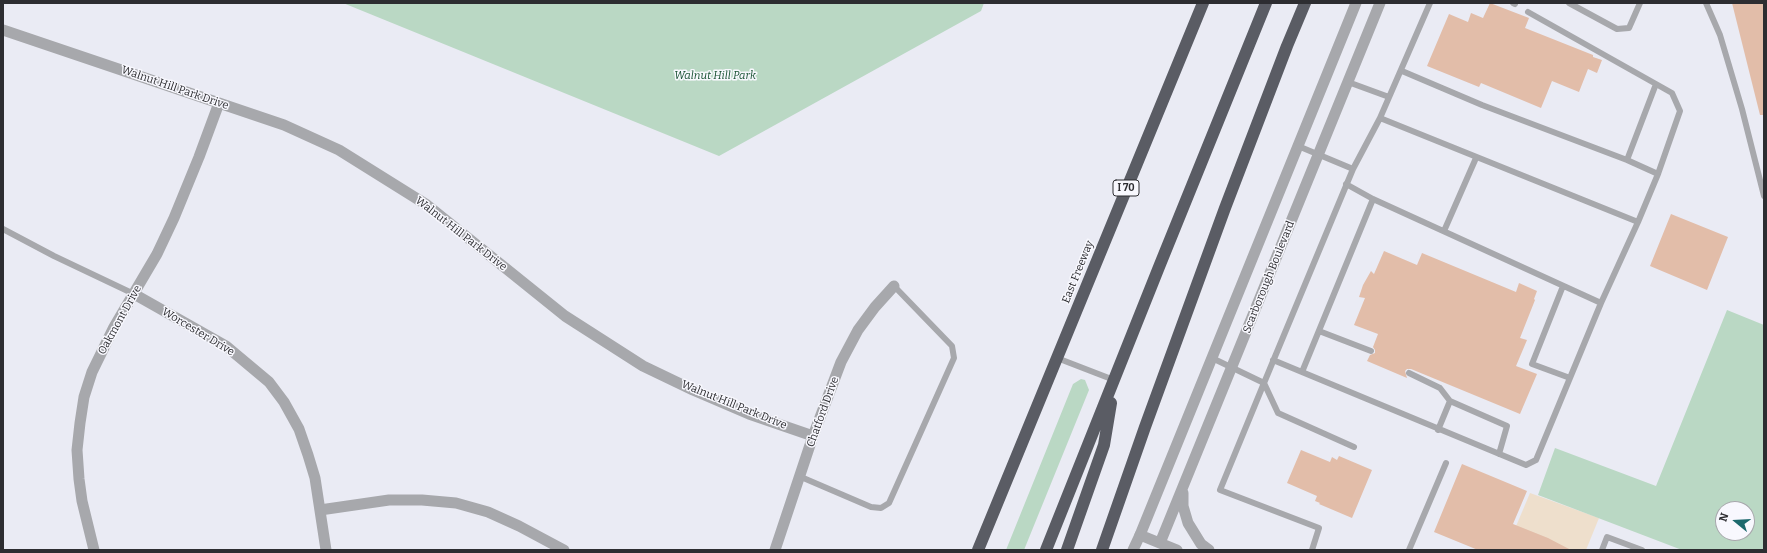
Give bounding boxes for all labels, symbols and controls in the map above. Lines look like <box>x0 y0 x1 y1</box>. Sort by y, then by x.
street label: Walnut Hill Park Drive <box>120 63 230 113</box>
park label: Walnut Hill Park <box>674 69 756 83</box>
road number: I 70 <box>1113 180 1139 196</box>
street label: Walnut Hill Park Drive <box>413 194 509 274</box>
street label: Scarborough Boulevard <box>1240 219 1298 335</box>
street label: East Freeway <box>1059 239 1097 305</box>
street label: Oakmont Drive <box>96 283 144 357</box>
street label: Worcester Drive <box>159 305 237 359</box>
street label: Chatford Drive <box>804 375 842 449</box>
street label: Walnut Hill Park Drive <box>679 378 789 432</box>
north arrow <box>1715 501 1755 541</box>
text: N <box>1717 511 1732 523</box>

